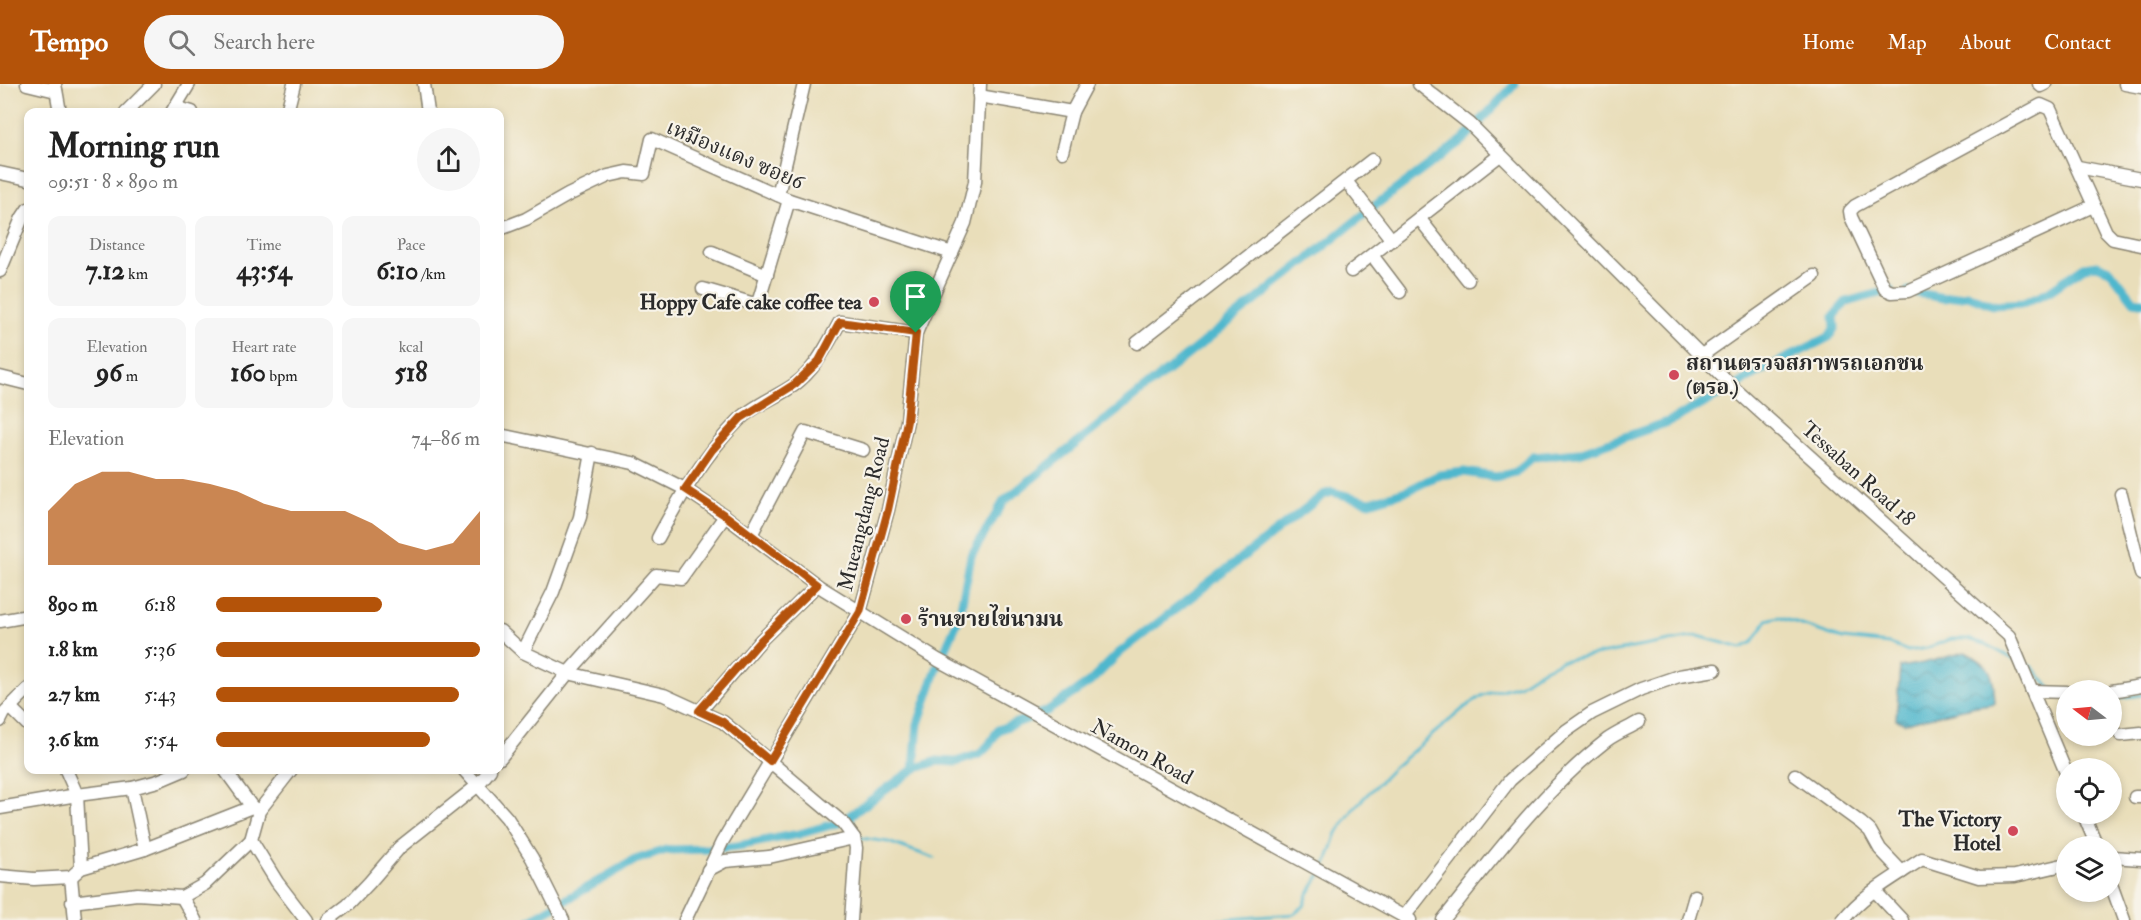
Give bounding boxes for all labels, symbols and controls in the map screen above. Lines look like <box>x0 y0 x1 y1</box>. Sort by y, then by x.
search box <box>144 15 564 69</box>
text: Tempo <box>30 25 108 60</box>
icon: search <box>165 26 198 59</box>
text: Search here <box>213 28 315 56</box>
text: Home <box>1802 29 1854 56</box>
text: Map <box>1887 29 1927 56</box>
text: About <box>1960 29 2011 56</box>
text: Contact <box>2044 29 2111 56</box>
street label: เหมืองแดง ซอย6 <box>662 114 809 197</box>
text: Morning run <box>48 126 220 167</box>
button: share <box>417 128 480 191</box>
text: 09:51 · 8 × 890 m <box>48 169 178 194</box>
text: Distance <box>89 235 145 255</box>
text: Time <box>247 235 281 255</box>
text: Pace <box>397 235 425 255</box>
text: 7.12 <box>86 255 125 287</box>
text: 43:54 <box>236 255 292 287</box>
text: 6:10 <box>376 255 418 287</box>
text: km <box>125 264 148 284</box>
text: /km <box>418 264 446 284</box>
pin <box>890 271 941 333</box>
icon: arrive <box>899 280 932 313</box>
place label: Hoppy Cafe cake coffee tea <box>640 289 863 316</box>
marker: Hoppy Cafe cake coffee tea <box>867 295 881 309</box>
text: Elevation <box>87 337 147 357</box>
text: Heart rate <box>231 337 297 357</box>
text: kcal <box>399 337 423 357</box>
place label: สถานตรวจสภาพรถเอกชน (ตรอ.) <box>1686 350 1924 401</box>
text: 96 <box>96 357 122 389</box>
text: 160 <box>230 357 266 389</box>
text: 518 <box>395 357 427 389</box>
text: m <box>122 366 138 386</box>
text: bpm <box>266 366 298 386</box>
marker: สถานตรวจสภาพรถเอกชน (ตรอ.) <box>1667 368 1681 382</box>
street label: Tessaban Road 18 <box>1795 416 1921 533</box>
text: Elevation <box>48 426 124 451</box>
text: 74–86 m <box>411 426 480 451</box>
street label: Mueangdang Road <box>832 434 896 594</box>
text: 890 m <box>48 592 98 617</box>
text: 6:18 <box>144 592 176 617</box>
place label: ร้านขายไข่นามน <box>918 604 1063 633</box>
marker: ร้านขายไข่นามน <box>899 612 913 626</box>
text: 1.8 km <box>48 637 98 662</box>
text: 5:36 <box>144 637 176 662</box>
north arrow <box>2056 680 2122 746</box>
map controls <box>2056 680 2122 902</box>
text: 2.7 km <box>48 682 100 707</box>
text: 5:43 <box>144 682 176 707</box>
street label: Namon Road <box>1086 713 1198 791</box>
text: 3.6 km <box>48 727 99 752</box>
text: 5:54 <box>144 727 177 752</box>
button: locate <box>2056 758 2122 824</box>
place label: The Victory Hotel <box>1898 806 2002 857</box>
marker: The Victory Hotel <box>2006 824 2020 838</box>
button: layers <box>2056 836 2122 902</box>

